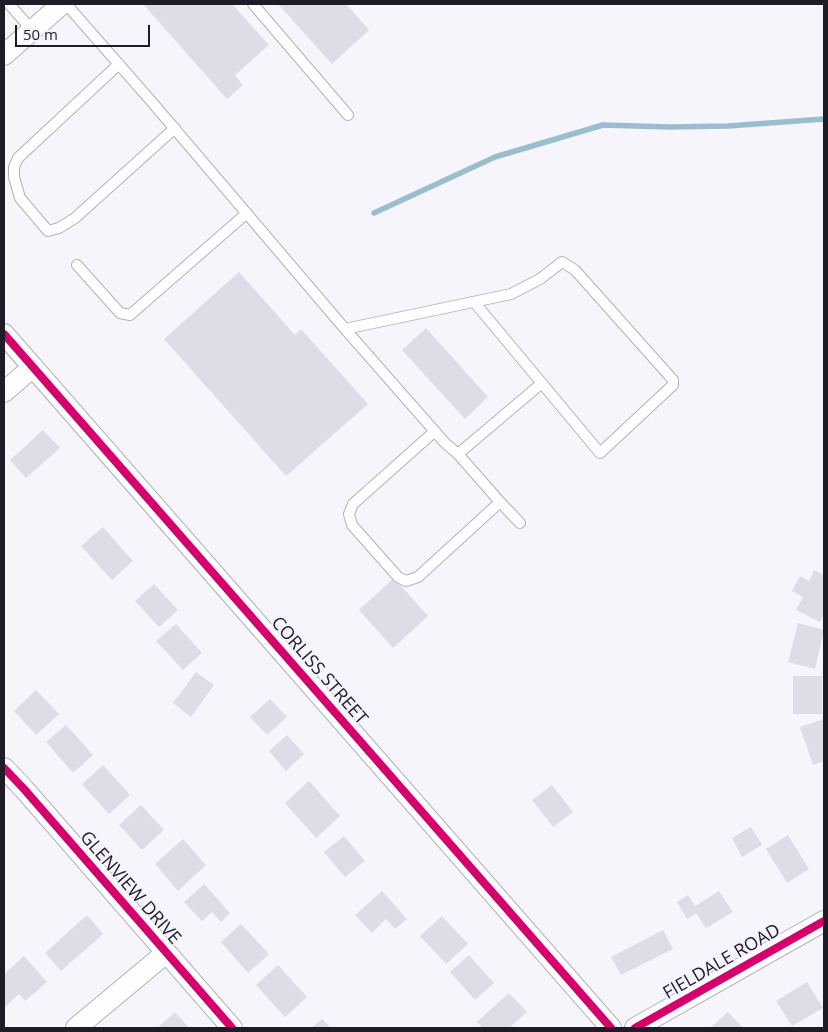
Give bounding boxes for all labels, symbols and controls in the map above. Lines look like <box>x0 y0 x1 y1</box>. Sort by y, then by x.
scale bar <box>18 15 152 47</box>
text: 50 m <box>23 24 58 44</box>
street label: CORLISS STREET <box>266 613 372 729</box>
street label: GLENVIEW DRIVE <box>75 827 185 949</box>
street label: FIELDALE ROAD <box>660 920 784 1004</box>

